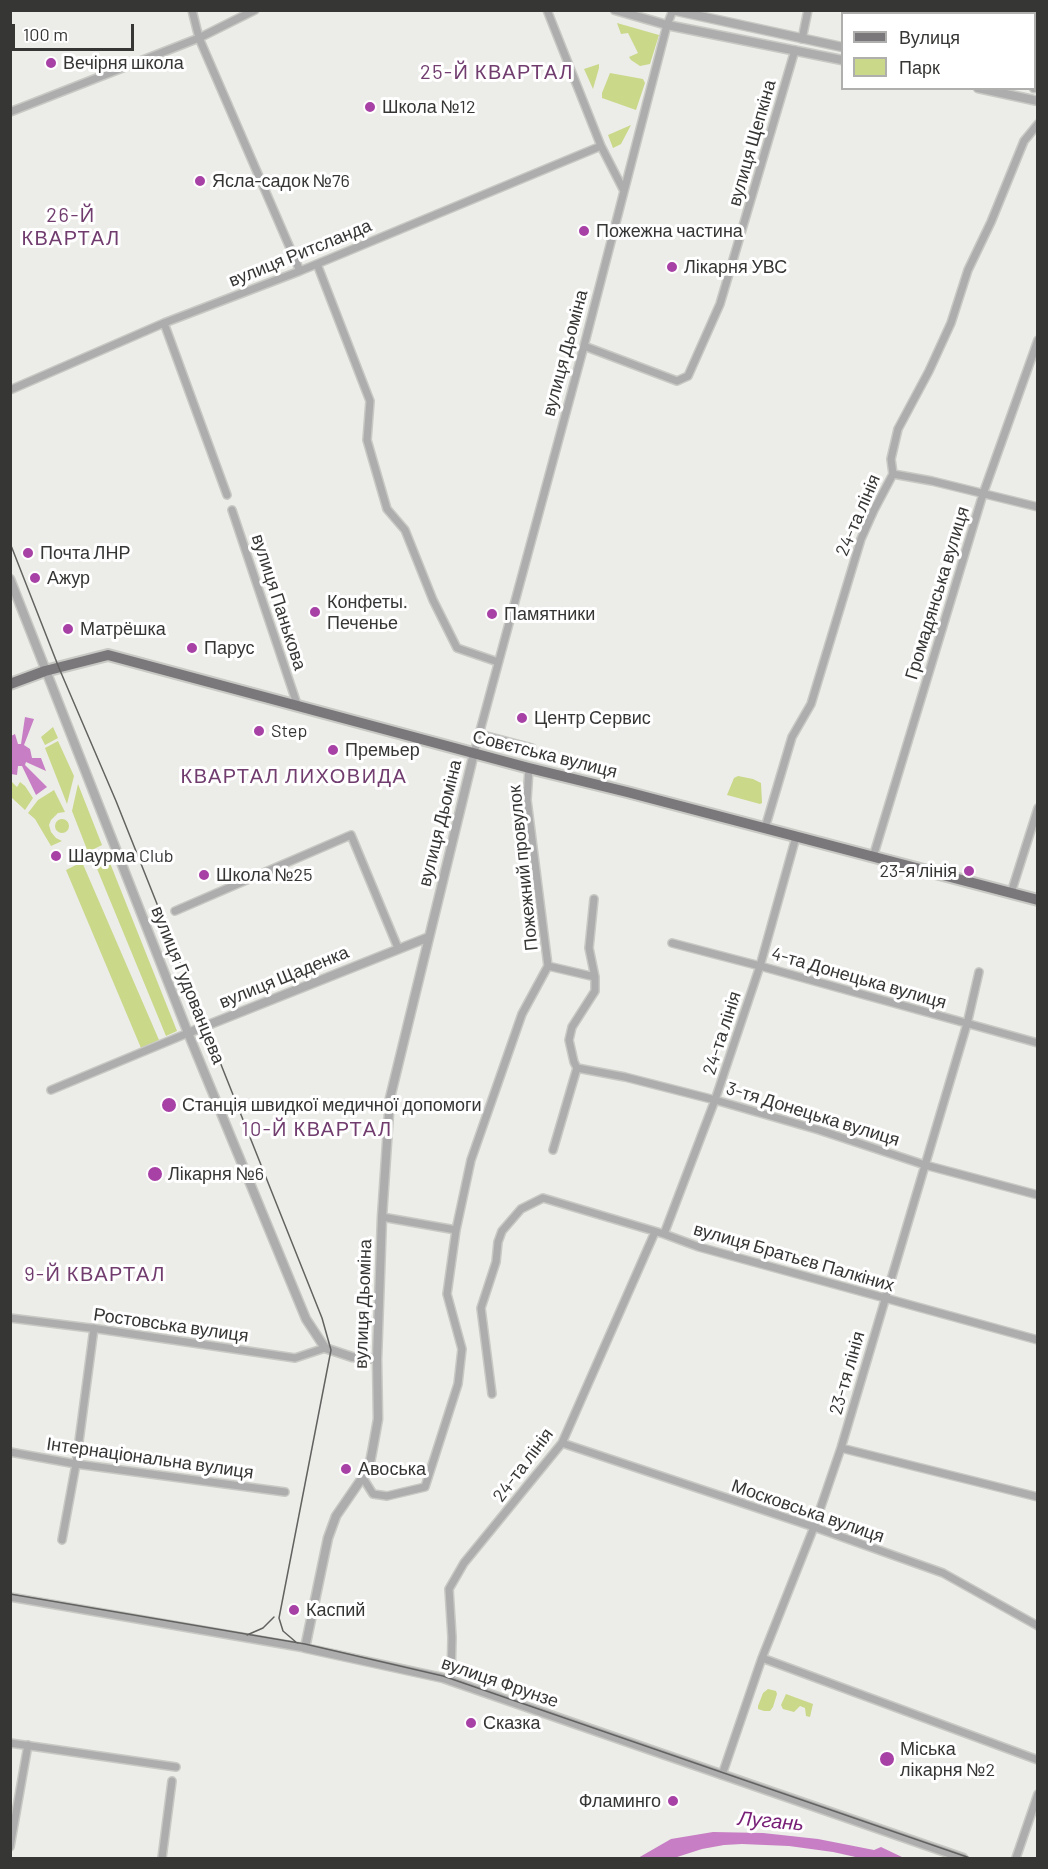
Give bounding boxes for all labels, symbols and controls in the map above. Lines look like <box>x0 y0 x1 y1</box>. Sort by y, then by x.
scale bar <box>15 12 136 50</box>
legend <box>841 12 1036 90</box>
text: 100 m <box>23 23 68 45</box>
text: Вулиця <box>899 26 960 48</box>
place label: Вечірня школа <box>63 52 184 74</box>
marker: Вечірня школа <box>44 56 58 70</box>
text: Парк <box>899 56 940 78</box>
district label: 25-Й КВАРТАЛ <box>420 60 574 84</box>
street label: вулиця Щепкіна <box>724 77 780 209</box>
place label: Школа №12 <box>382 96 476 118</box>
marker: Школа №12 <box>363 100 377 114</box>
place label: Ясла-садок №76 <box>212 170 350 192</box>
marker: Ясла-садок №76 <box>193 174 207 188</box>
district label: 26-Й КВАРТАЛ <box>21 203 121 250</box>
street label: вулиця Ритсланда <box>225 215 375 291</box>
place label: Пожежна частина <box>596 220 743 242</box>
marker: Пожежна частина <box>577 224 591 238</box>
place label: Лікарня УВС <box>684 256 787 278</box>
marker: Лікарня УВС <box>665 260 679 274</box>
street label: вулиця Дьоміна <box>538 287 592 419</box>
street label: 24-та лінія <box>831 471 885 559</box>
street label: Громадянська вулиця <box>900 504 974 682</box>
street label: вулиця Панькова <box>247 531 311 673</box>
place label: Почта ЛНР <box>40 542 130 564</box>
marker: Почта ЛНР <box>21 546 35 560</box>
place label: Ажур <box>47 567 90 589</box>
marker: Ажур <box>28 571 42 585</box>
place label: Конфеты. Печенье <box>327 591 408 634</box>
place label: Памятники <box>504 603 595 625</box>
marker: Конфеты. Печенье <box>308 605 322 619</box>
marker: Памятники <box>485 607 499 621</box>
place label: Матрёшка <box>80 618 166 640</box>
marker: Матрёшка <box>61 622 75 636</box>
place label: Парус <box>204 637 255 659</box>
marker: Парус <box>185 641 199 655</box>
place label: Центр Сервис <box>534 707 651 729</box>
marker: Центр Сервис <box>515 711 529 725</box>
place label: Step <box>271 720 307 742</box>
marker: Step <box>252 724 266 738</box>
street label: Совєтська вулиця <box>470 726 620 782</box>
place label: Премьер <box>345 739 420 761</box>
marker: Премьер <box>326 743 340 757</box>
street label: вулиця Дьоміна <box>414 757 466 889</box>
district label: КВАРТАЛ ЛИХОВИДА <box>181 764 407 788</box>
street label: Пожежний провулок <box>504 784 542 952</box>
place label: Шаурма Club <box>68 845 174 867</box>
marker: Шаурма Club <box>49 849 63 863</box>
place label: 23-я лінія <box>880 860 957 882</box>
place label: Школа №25 <box>216 864 313 886</box>
marker: 23-я лінія <box>962 864 976 878</box>
marker: Школа №25 <box>197 868 211 882</box>
street label: вулиця Гудованцева <box>146 903 230 1067</box>
street label: вулиця Щаденка <box>216 941 352 1013</box>
street label: 4-та Донецька вулиця <box>769 943 949 1013</box>
street label: 24-та лінія <box>698 989 746 1077</box>
street label: 3-тя Донецька вулиця <box>724 1077 902 1151</box>
place label: Станція швидкої медичної допомоги <box>182 1094 482 1116</box>
marker: Станція швидкої медичної допомоги <box>160 1096 178 1114</box>
district label: 10-Й КВАРТАЛ <box>241 1117 393 1141</box>
place label: Лікарня №6 <box>168 1163 264 1185</box>
marker: Лікарня №6 <box>146 1165 164 1183</box>
street label: вулиця Братьєв Палкіних <box>691 1218 897 1296</box>
street label: вулиця Дьоміна <box>350 1239 376 1369</box>
district label: 9-Й КВАРТАЛ <box>24 1262 166 1286</box>
street label: Ростовська вулиця <box>92 1303 250 1347</box>
street label: 23-тя лінія <box>825 1329 869 1417</box>
street label: 24-та лінія <box>488 1424 558 1506</box>
street label: Інтернаціональна вулиця <box>45 1433 255 1483</box>
place label: Авоська <box>358 1458 426 1480</box>
marker: Авоська <box>339 1462 353 1476</box>
street label: Московська вулиця <box>729 1475 887 1547</box>
place label: Каспий <box>306 1599 365 1621</box>
marker: Каспий <box>287 1603 301 1617</box>
street label: вулиця Фрунзе <box>439 1652 561 1712</box>
place label: Сказка <box>483 1712 541 1734</box>
marker: Сказка <box>464 1716 478 1730</box>
place label: Міська лікарня №2 <box>900 1738 995 1780</box>
marker: Міська лікарня №2 <box>878 1750 896 1768</box>
place label: Фламинго <box>579 1790 661 1812</box>
marker: Фламинго <box>666 1794 680 1808</box>
water label: Лугань <box>737 1806 805 1836</box>

